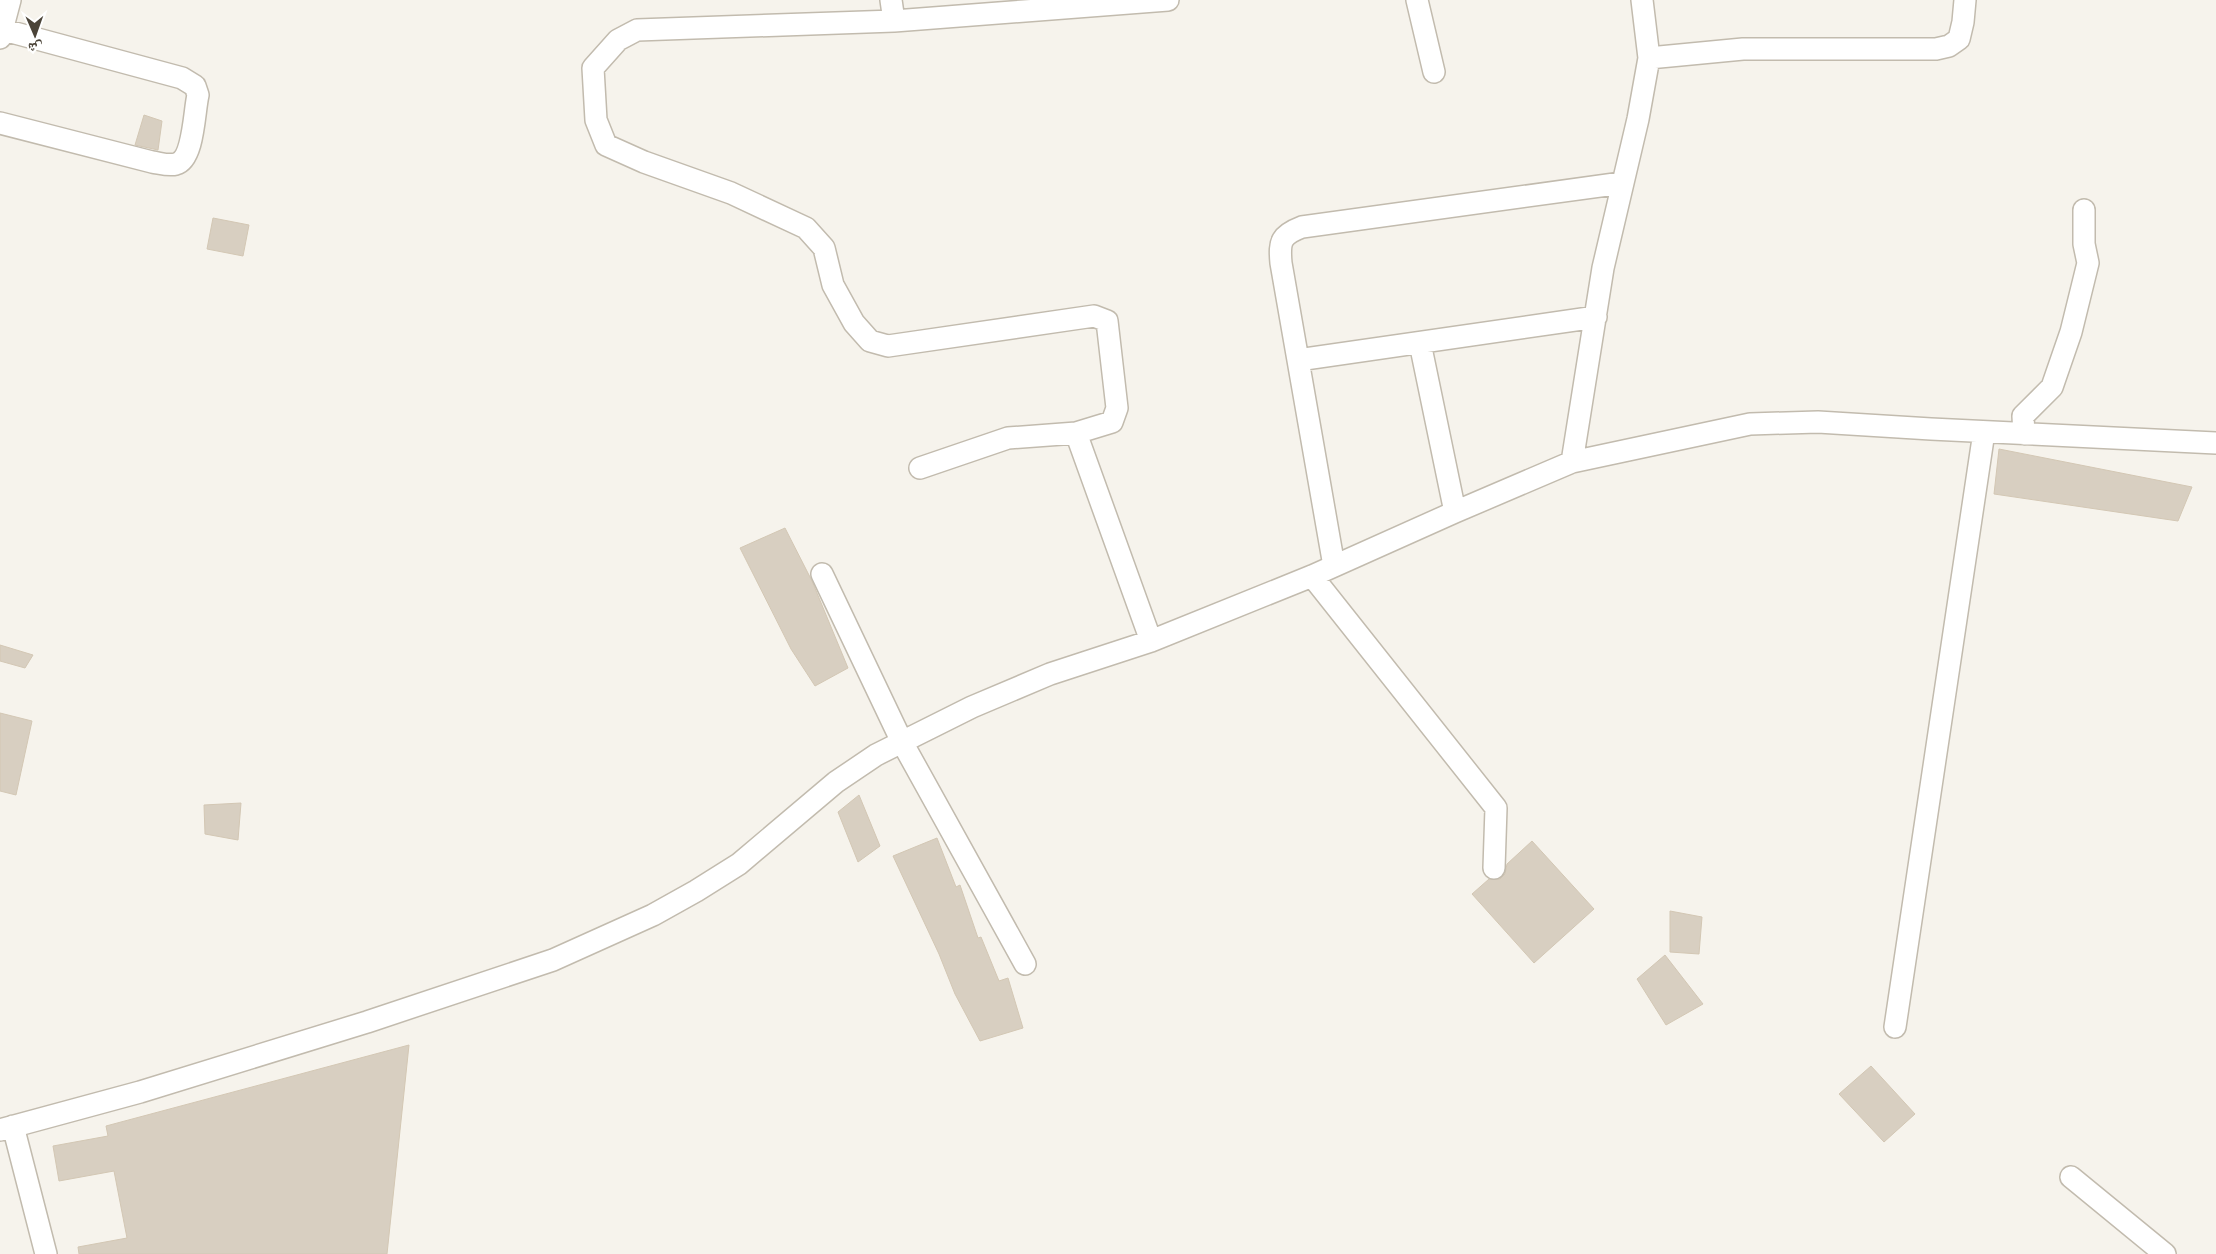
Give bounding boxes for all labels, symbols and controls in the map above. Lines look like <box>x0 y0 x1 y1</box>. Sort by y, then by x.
north arrow <box>10 10 60 60</box>
text: ش <box>28 39 43 56</box>

